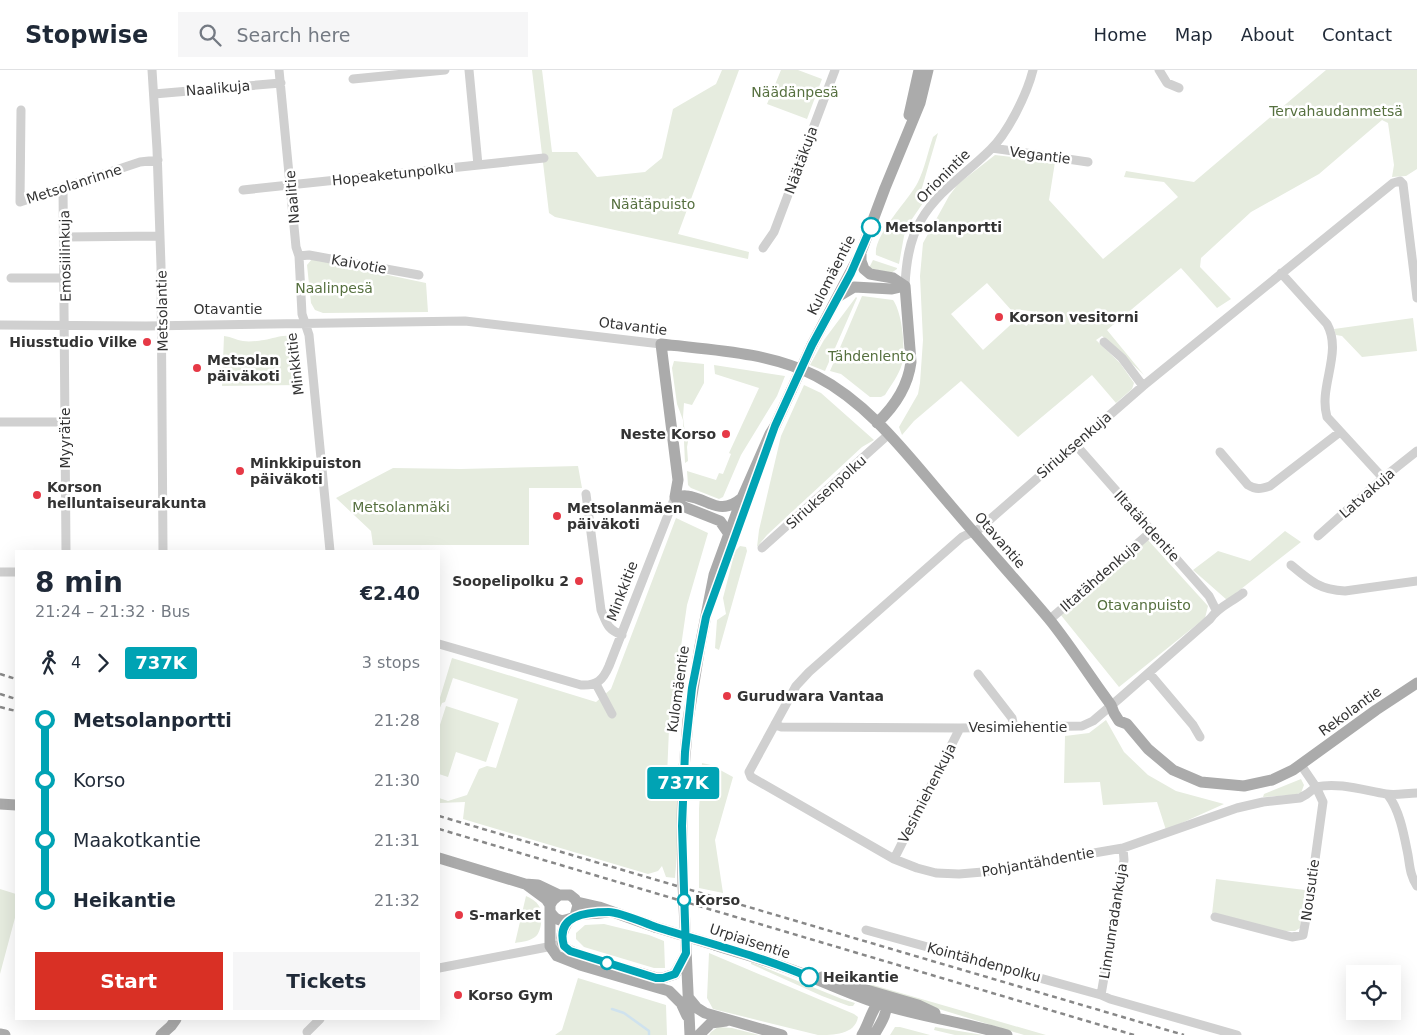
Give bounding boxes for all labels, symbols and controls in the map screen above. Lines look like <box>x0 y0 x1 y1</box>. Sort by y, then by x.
search box <box>178 12 528 57</box>
text: Stopwise <box>25 21 148 49</box>
icon: search <box>196 21 224 49</box>
text: Search here <box>236 24 351 46</box>
text: Home <box>1094 24 1147 45</box>
text: Map <box>1175 24 1213 45</box>
text: About <box>1241 24 1294 45</box>
text: Contact <box>1322 24 1392 45</box>
street label: Naalikuja <box>185 77 251 99</box>
park label: Näädänpesä <box>751 84 839 100</box>
park label: Tervahaudanmetsä <box>1268 103 1403 119</box>
street label: Näätäkuja <box>781 124 821 196</box>
street label: Vegantie <box>1009 143 1071 167</box>
street label: Orionintie <box>913 146 973 206</box>
street label: Hopeaketunpolku <box>331 160 455 188</box>
street label: Metsolanrinne <box>24 161 124 207</box>
street label: Naalitie <box>282 170 302 224</box>
park label: Näätäpuisto <box>611 196 695 212</box>
street label: Emosiilinkuja <box>56 210 74 302</box>
marker: Metsolanportti <box>861 217 881 237</box>
place label: Metsolanportti <box>885 219 1002 235</box>
street label: Kulomäentie <box>804 232 858 318</box>
street label: Kaivotie <box>330 251 388 277</box>
street label: Metsolantie <box>153 270 171 352</box>
park label: Naalinpesä <box>295 280 373 296</box>
street label: Otavantie <box>194 301 262 317</box>
place label: Korson vesitorni <box>1009 309 1139 325</box>
marker: Korson vesitorni <box>993 311 1005 323</box>
street label: Otavantie <box>598 314 668 338</box>
street label: Minkkitie <box>283 332 307 396</box>
place label: Hiusstudio Vilke <box>9 334 137 350</box>
marker: Hiusstudio Vilke <box>141 336 153 348</box>
park label: Tähdenlento <box>827 348 914 364</box>
place label: Metsolan päiväkoti <box>207 352 280 384</box>
marker: Metsolan päiväkoti <box>191 362 203 374</box>
street label: Myyrätie <box>57 408 73 468</box>
street label: Siriuksenkuja <box>1034 408 1114 482</box>
place label: Neste Korso <box>620 426 716 442</box>
marker: Neste Korso <box>720 428 732 440</box>
street label: Siriuksenpolku <box>783 452 869 532</box>
place label: Minkkipuiston päiväkoti <box>250 455 362 487</box>
marker: Minkkipuiston päiväkoti <box>234 465 246 477</box>
street label: Latvakuja <box>1336 465 1398 521</box>
place label: Korson helluntaiseurakunta <box>47 479 206 511</box>
street label: Iltatähdentie <box>1111 487 1183 565</box>
marker: Korson helluntaiseurakunta <box>31 489 43 501</box>
park label: Metsolanmäki <box>352 499 450 515</box>
place label: Metsolanmäen päiväkoti <box>567 500 683 532</box>
street label: Otavantie <box>971 509 1029 571</box>
marker: Metsolanmäen päiväkoti <box>551 510 563 522</box>
street label: Iltatähdenkuja <box>1057 537 1143 615</box>
street label: Minkkitie <box>603 559 641 623</box>
text: 8 min <box>35 566 123 599</box>
place label: Soopelipolku 2 <box>452 573 569 589</box>
marker: Soopelipolku 2 <box>573 575 585 587</box>
text: €2.40 <box>360 582 420 604</box>
park label: Otavanpuisto <box>1097 597 1191 613</box>
text: 21:24 – 21:32 · Bus <box>35 602 190 621</box>
street label: Kulomäentie <box>664 645 692 733</box>
icon: walk <box>35 649 63 677</box>
icon: forward <box>89 649 117 677</box>
text: 737K <box>135 652 187 673</box>
text: 4 <box>71 653 81 672</box>
text: 3 stops <box>362 653 420 672</box>
street label: Rekolantie <box>1316 683 1384 739</box>
place label: Gurudwara Vantaa <box>737 688 884 704</box>
marker: Gurudwara Vantaa <box>721 690 733 702</box>
text: Metsolanportti <box>73 709 232 731</box>
text: 21:28 <box>374 711 420 730</box>
street label: Vesimiehentie <box>969 719 1067 735</box>
street label: Vesimiehenkuja <box>895 740 959 846</box>
line badge: 737K <box>648 767 718 799</box>
text: Korso <box>73 769 125 791</box>
text: 21:30 <box>374 771 420 790</box>
text: 737K <box>657 772 709 793</box>
text: Maakotkantie <box>73 829 201 851</box>
text: 21:31 <box>374 831 420 850</box>
street label: Pohjantähdentie <box>980 844 1096 880</box>
street label: Nousutie <box>1298 858 1322 922</box>
street label: Linnunradankuja <box>1096 862 1130 980</box>
text: Heikantie <box>73 889 176 911</box>
text: 21:32 <box>374 891 420 910</box>
place label: Korso <box>695 892 740 908</box>
marker: Korso <box>677 893 691 907</box>
place label: S-market <box>469 907 541 923</box>
marker: S-market <box>453 909 465 921</box>
street label: Urpiaisentie <box>708 920 792 962</box>
street label: Kointähdenpolku <box>925 939 1043 985</box>
button: Start <box>35 952 223 1010</box>
button: Tickets <box>233 952 420 1010</box>
unlabelled marker <box>600 956 614 970</box>
map controls <box>1346 965 1401 1020</box>
button: locate <box>1346 965 1401 1020</box>
marker: Heikantie <box>799 967 819 987</box>
place label: Heikantie <box>823 969 899 985</box>
place label: Korso Gym <box>468 987 553 1003</box>
marker: Korso Gym <box>452 989 464 1001</box>

